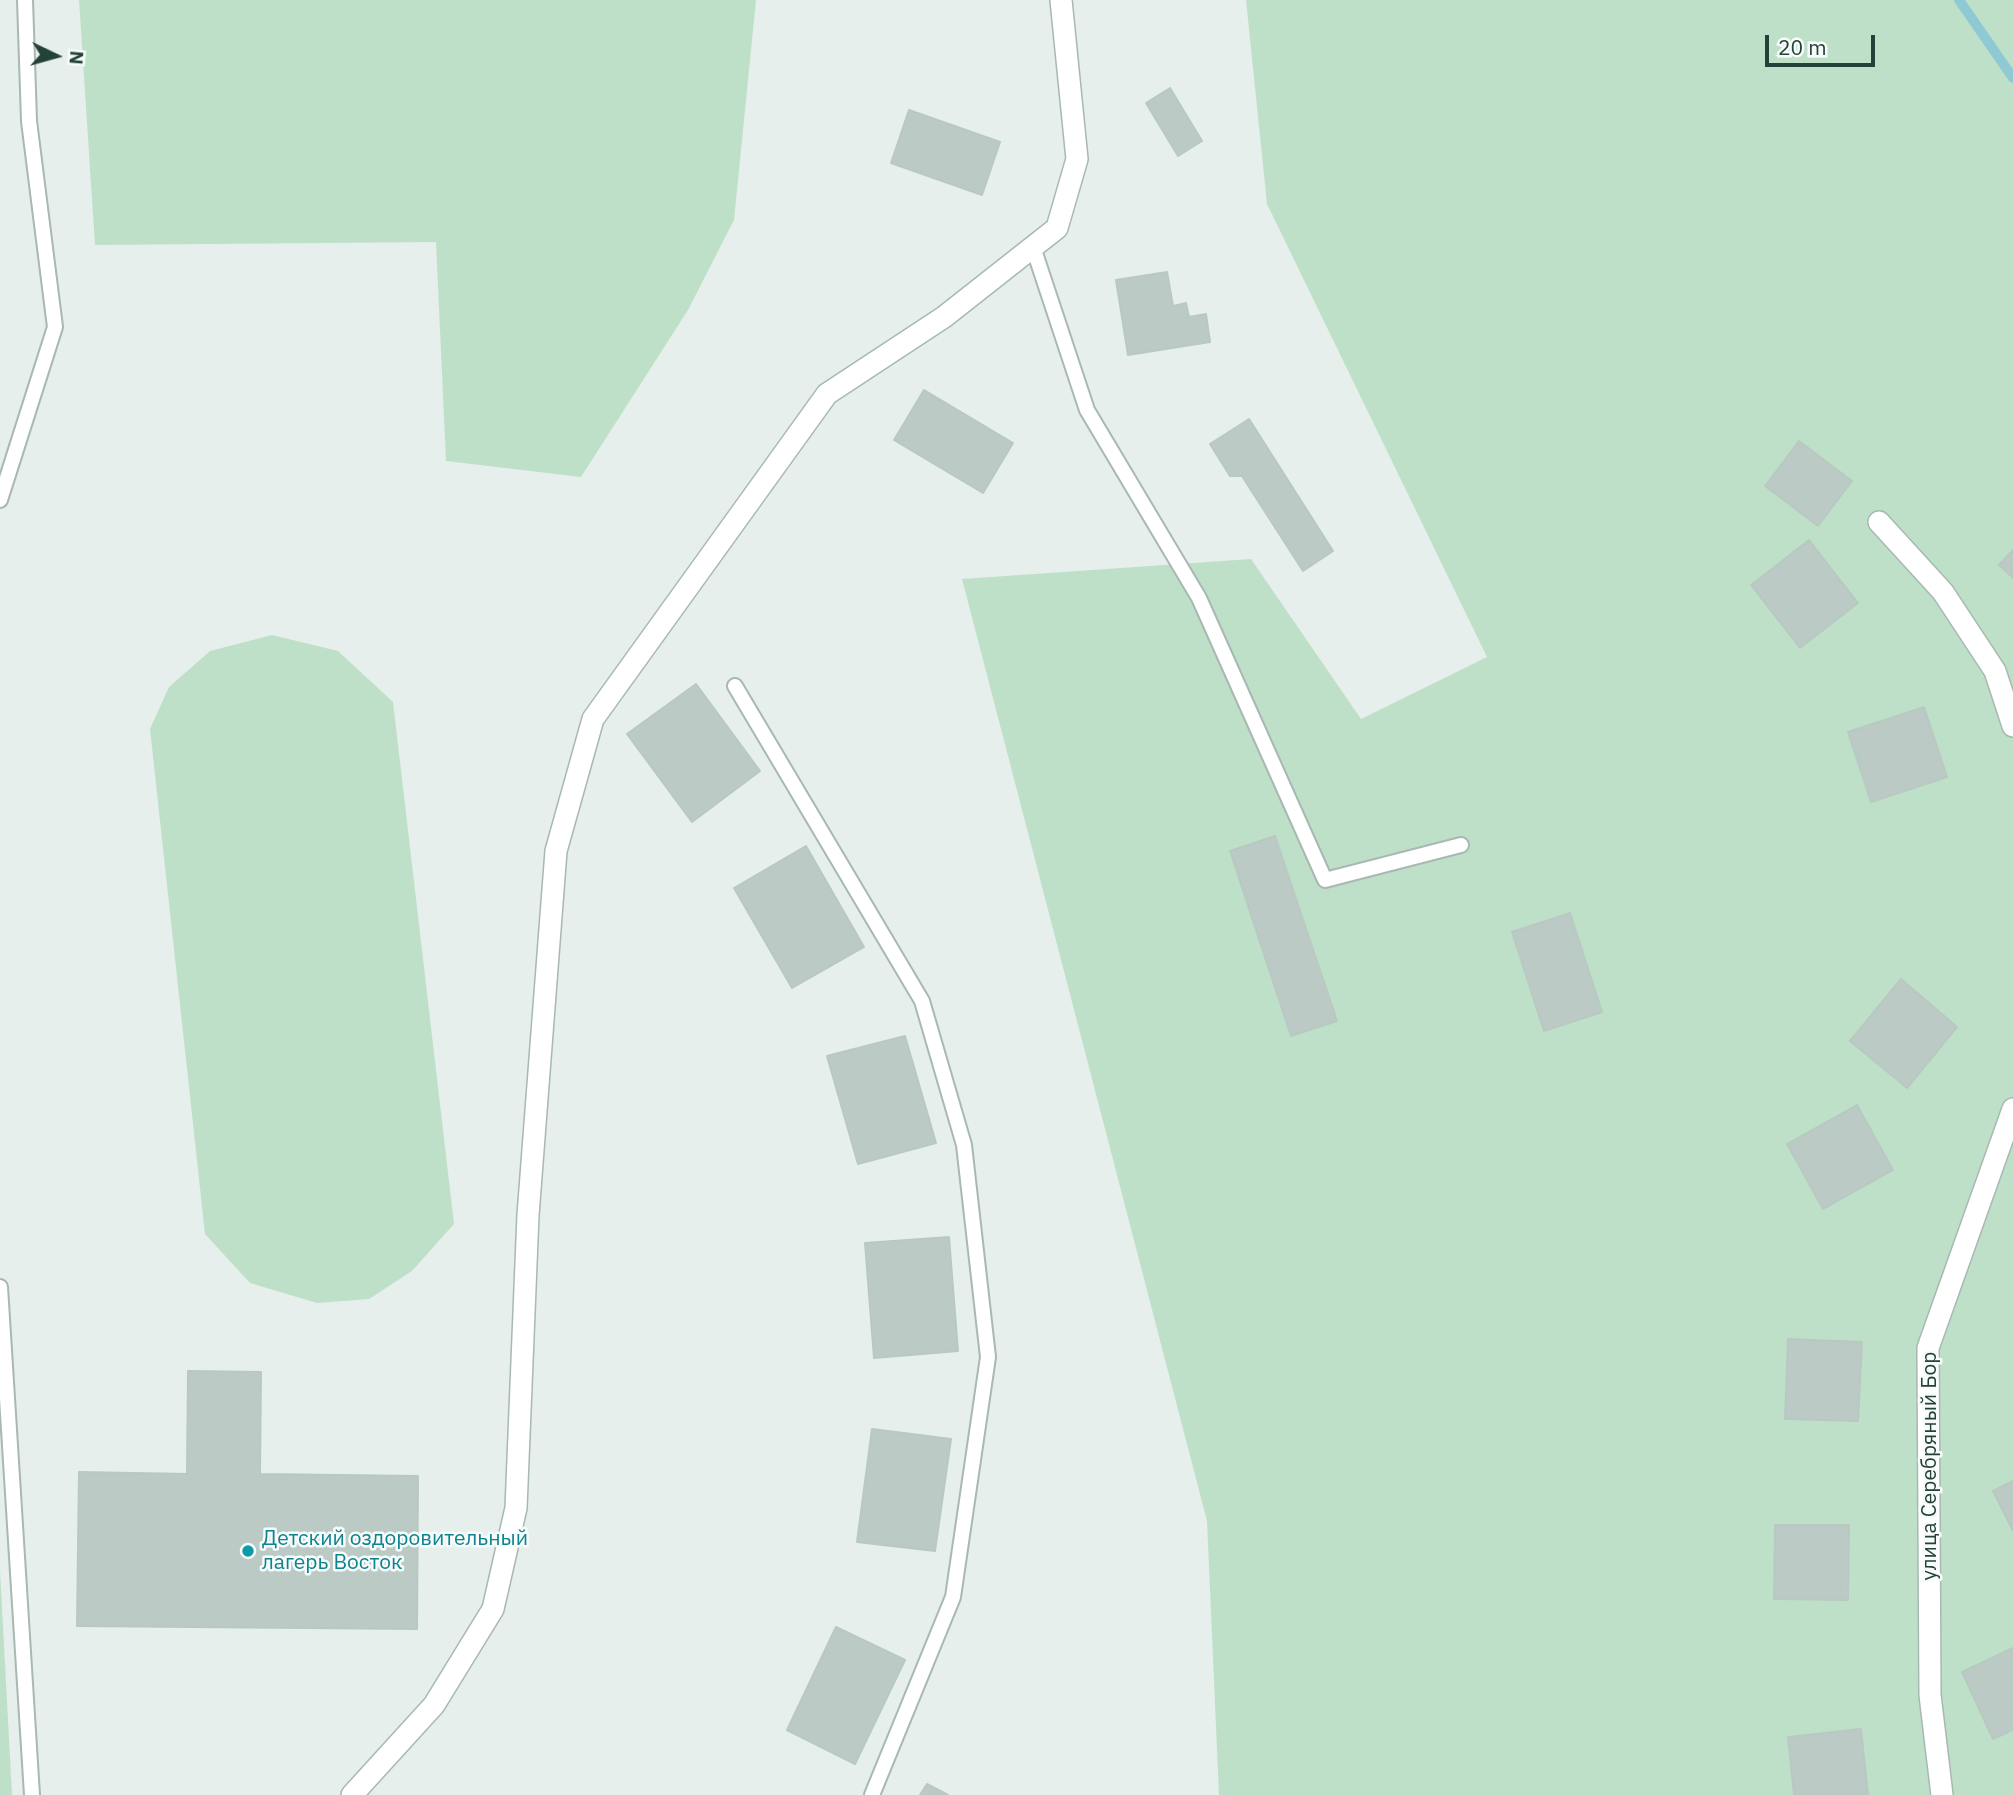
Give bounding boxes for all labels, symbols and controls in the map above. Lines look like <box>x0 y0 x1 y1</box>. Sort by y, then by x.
north arrow <box>21 21 91 91</box>
scale bar <box>1768 21 1878 65</box>
text: 20 m <box>1778 33 1827 61</box>
text: N <box>64 50 89 66</box>
street label: улица Серебряный Бор <box>1917 1352 1943 1580</box>
place label: Детский оздоровительный лагерь Восток <box>262 1526 528 1576</box>
marker: Детский оздоровительный лагерь Восток <box>240 1543 256 1559</box>

